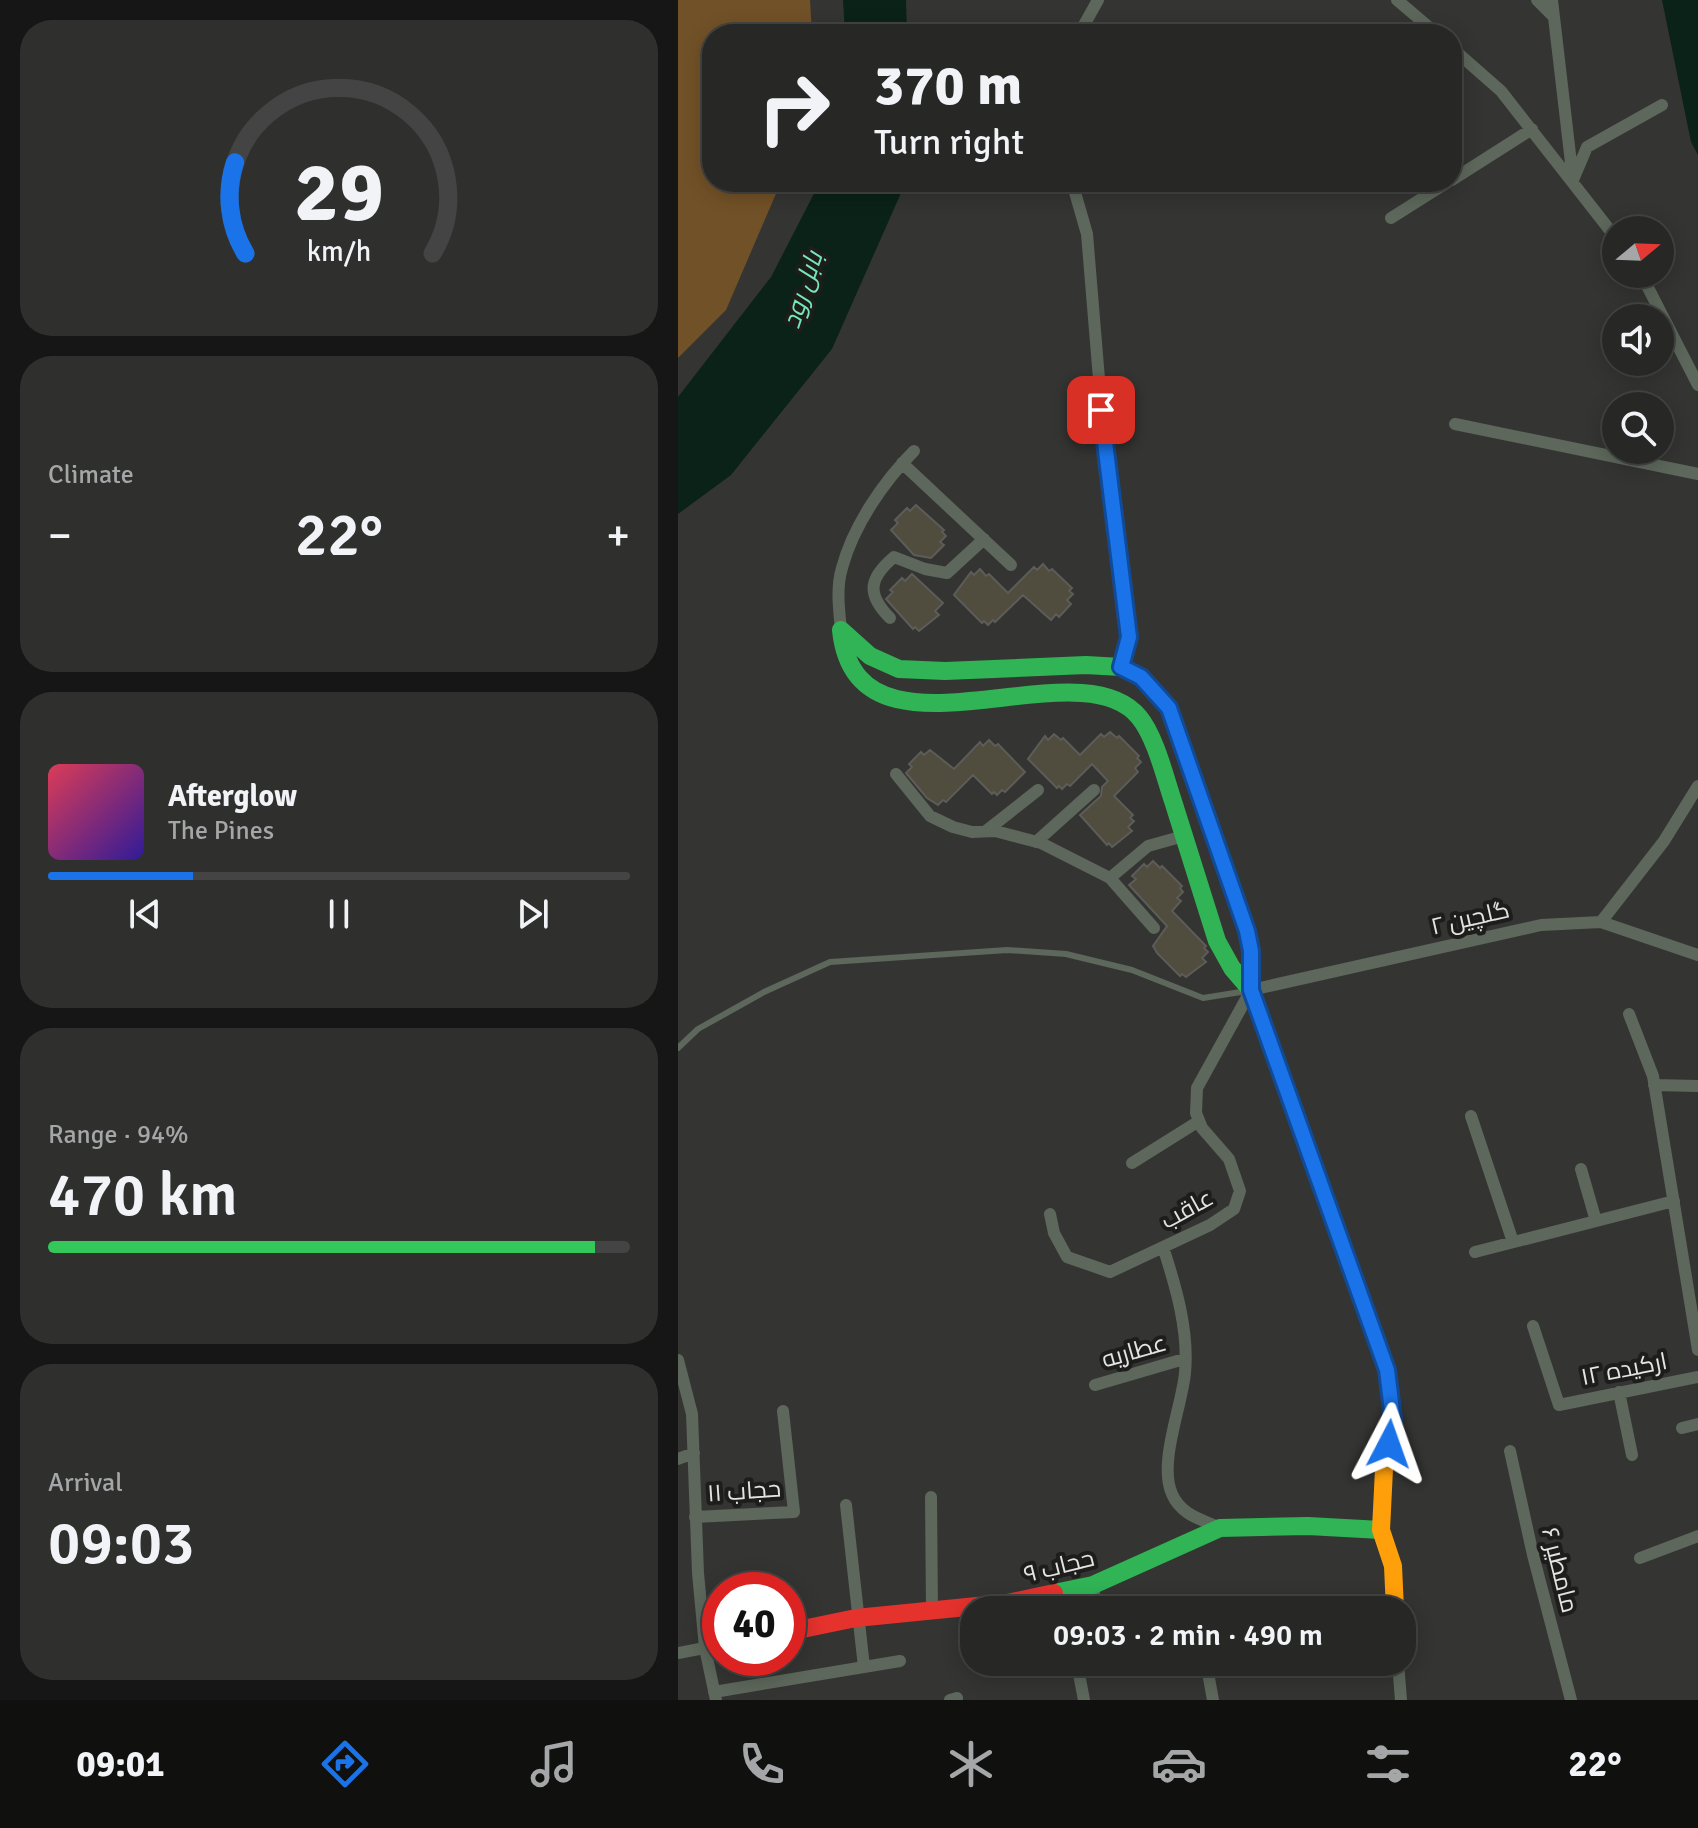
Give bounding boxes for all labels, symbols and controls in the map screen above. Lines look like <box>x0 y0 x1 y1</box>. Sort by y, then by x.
text: 370 m <box>874 51 1022 120</box>
icon: right <box>742 56 846 160</box>
text: Turn right <box>874 120 1024 165</box>
text: 29 <box>294 142 384 244</box>
north arrow <box>1602 216 1674 288</box>
map controls <box>1602 216 1674 464</box>
text: km/h <box>307 234 371 269</box>
water label: بابل رود <box>776 246 831 333</box>
button: sound <box>1602 304 1674 376</box>
pin <box>1067 376 1135 444</box>
icon: arrive <box>1079 388 1123 432</box>
button: search <box>1602 392 1674 464</box>
text: Climate <box>48 459 134 491</box>
text: 22° <box>295 499 383 573</box>
text: − <box>48 509 72 563</box>
text: + <box>606 509 630 563</box>
text: Afterglow <box>168 778 297 815</box>
text: The Pines <box>168 815 274 847</box>
icon: previous <box>123 892 167 936</box>
icon: pause <box>317 892 361 936</box>
icon: next <box>511 892 555 936</box>
street label: گلچین ۲ <box>1428 894 1512 943</box>
text: Range · 94% <box>48 1119 189 1151</box>
text: 470 km <box>48 1159 237 1233</box>
street label: عاقب <box>1155 1182 1219 1236</box>
street label: عطاریه <box>1098 1328 1170 1374</box>
street label: ارکیده ۱۲ <box>1578 1346 1670 1392</box>
position arrow <box>1347 1402 1431 1486</box>
text: Arrival <box>48 1467 123 1499</box>
street label: حجاب ۱۱ <box>706 1473 782 1509</box>
text: 09:03 <box>48 1507 195 1581</box>
street label: مامطیر ۶ <box>1535 1524 1585 1616</box>
street label: حجاب ۹ <box>1021 1543 1097 1589</box>
speed limit sign: 40 <box>702 1572 806 1676</box>
text: 09:03 · 2 min · 490 m <box>1053 1617 1323 1654</box>
icon: directions <box>317 1736 373 1792</box>
icon: music <box>526 1736 582 1792</box>
icon: phone <box>734 1736 790 1792</box>
icon: climate <box>943 1736 999 1792</box>
icon: car <box>1151 1736 1207 1792</box>
icon: filters <box>1360 1736 1416 1792</box>
text: 09:01 <box>76 1742 165 1787</box>
text: 22° <box>1568 1742 1622 1787</box>

